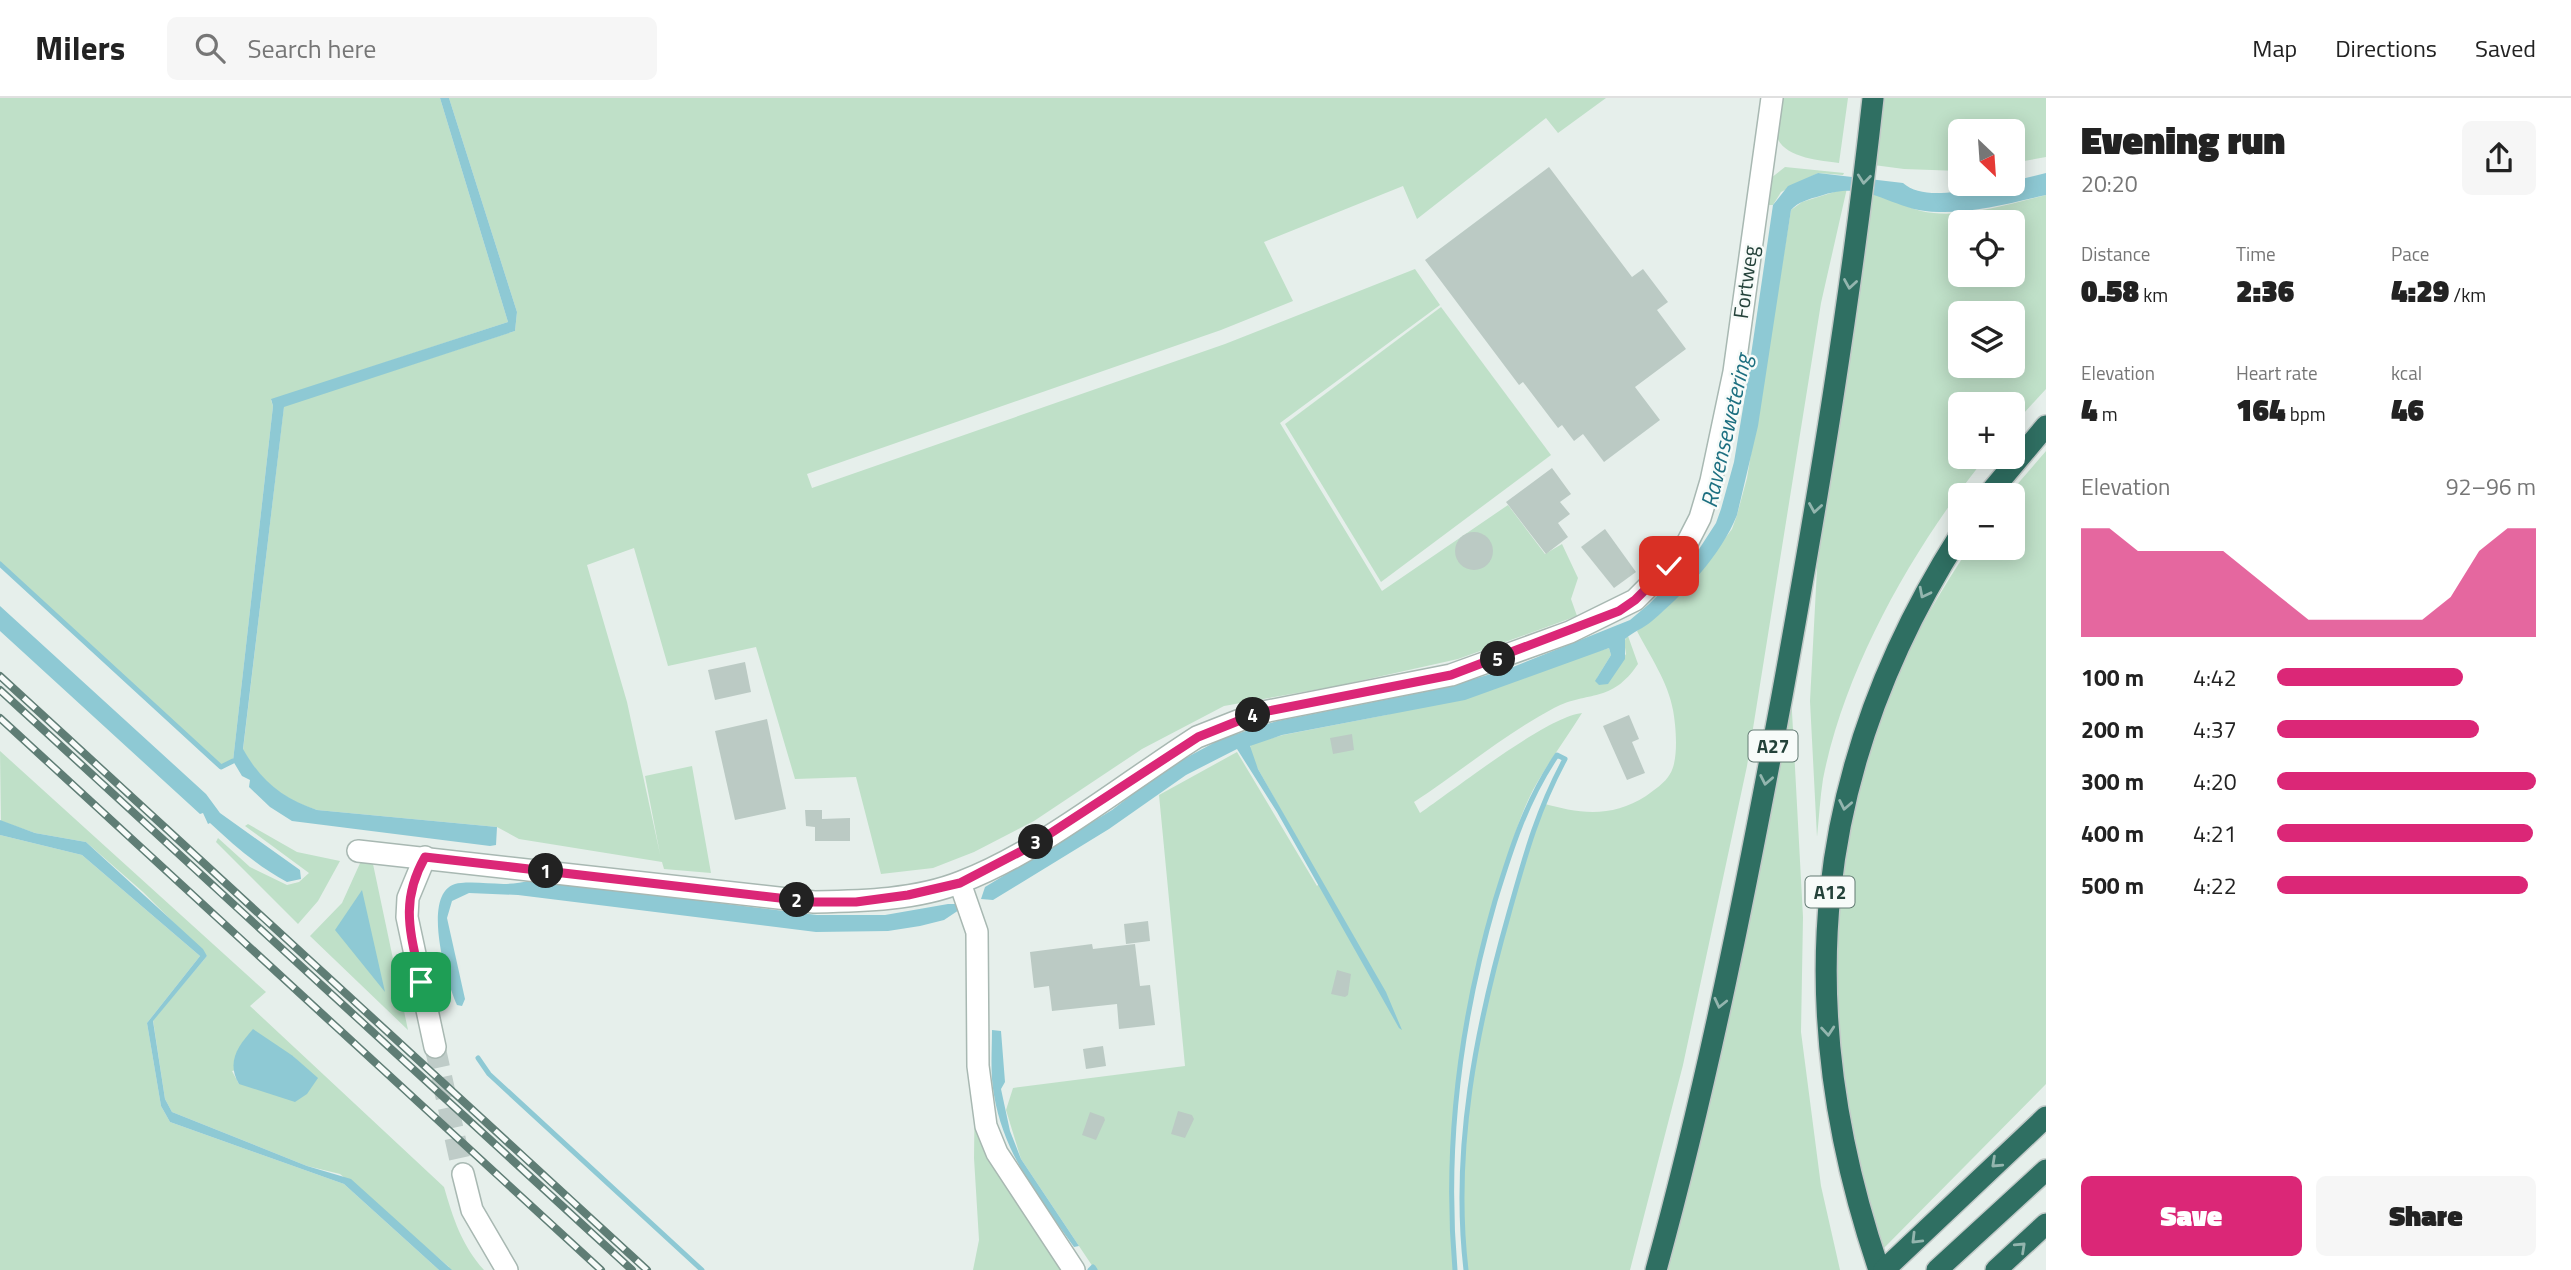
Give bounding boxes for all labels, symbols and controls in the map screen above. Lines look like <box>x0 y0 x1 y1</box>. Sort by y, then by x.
search box <box>167 17 657 80</box>
text: Milers <box>35 23 125 73</box>
icon: search <box>191 29 229 67</box>
text: Search here <box>247 29 376 68</box>
text: Map <box>2252 30 2297 66</box>
text: Directions <box>2335 30 2437 66</box>
text: Saved <box>2475 30 2536 66</box>
text: Evening run <box>2081 111 2285 169</box>
north arrow <box>1948 119 2025 196</box>
map controls <box>1948 119 2025 560</box>
button: share <box>2462 121 2536 195</box>
text: 20:20 <box>2081 166 2138 201</box>
one-way arrow <box>1857 174 1872 185</box>
button: locate <box>1948 210 2025 287</box>
text: Distance <box>2081 239 2150 268</box>
text: Time <box>2236 239 2276 268</box>
text: Pace <box>2391 239 2429 268</box>
street label: Fortweg <box>1724 243 1766 321</box>
text: 0.58 <box>2081 268 2139 314</box>
text: 2:36 <box>2236 268 2294 314</box>
text: 4:29 <box>2391 268 2449 314</box>
one-way arrow <box>1842 278 1857 289</box>
text: km <box>2139 280 2168 309</box>
text: /km <box>2449 280 2486 309</box>
button: layers <box>1948 301 2025 378</box>
water label: Ravensewetering <box>1691 349 1761 511</box>
text: Elevation <box>2081 358 2155 387</box>
text: Heart rate <box>2236 358 2318 387</box>
text: kcal <box>2391 358 2422 387</box>
text: 4 <box>2081 387 2098 433</box>
text: 164 <box>2236 387 2286 433</box>
text: 46 <box>2391 387 2424 433</box>
button: + <box>1948 392 2025 469</box>
text: m <box>2098 399 2118 428</box>
text: bpm <box>2286 399 2326 428</box>
text: Elevation <box>2081 469 2170 504</box>
text: 92–96 m <box>2446 469 2536 504</box>
button: − <box>1948 483 2025 560</box>
one-way arrow <box>1808 503 1823 514</box>
pin <box>1639 536 1699 596</box>
icon: check <box>1650 547 1688 585</box>
one-way arrow <box>1919 586 1933 598</box>
pin: 5 <box>1480 642 1516 676</box>
text: 5 <box>1492 644 1503 673</box>
text: 100 m <box>2081 660 2144 695</box>
text: 4:42 <box>2193 660 2237 695</box>
pin: 4 <box>1236 698 1270 732</box>
text: 4 <box>1247 700 1258 729</box>
text: 200 m <box>2081 712 2144 747</box>
text: 4:37 <box>2193 712 2237 747</box>
road number: A27 <box>1748 730 1798 762</box>
text: 300 m <box>2081 764 2144 799</box>
text: 4:20 <box>2193 764 2237 799</box>
one-way arrow <box>1759 775 1774 786</box>
one-way arrow <box>1838 799 1853 811</box>
text: 400 m <box>2081 816 2144 851</box>
text: 4:21 <box>2193 816 2237 851</box>
pin: 3 <box>1018 824 1054 860</box>
text: 3 <box>1030 827 1041 856</box>
pin: 1 <box>528 854 564 888</box>
text: 1 <box>540 856 551 885</box>
text: 500 m <box>2081 868 2144 903</box>
text: 4:22 <box>2193 868 2237 903</box>
road number: A12 <box>1806 876 1854 908</box>
pin: 2 <box>780 882 814 918</box>
text: 2 <box>791 885 802 914</box>
pin <box>391 952 451 1012</box>
icon: arrive <box>402 963 440 1001</box>
one-way arrow <box>1714 997 1729 1009</box>
one-way arrow <box>1820 1026 1835 1037</box>
one-way arrow <box>1991 1154 2004 1167</box>
button: Save <box>2081 1176 2302 1256</box>
button: Share <box>2316 1176 2536 1256</box>
one-way arrow <box>1911 1231 1924 1244</box>
one-way arrow <box>2013 1242 2026 1255</box>

